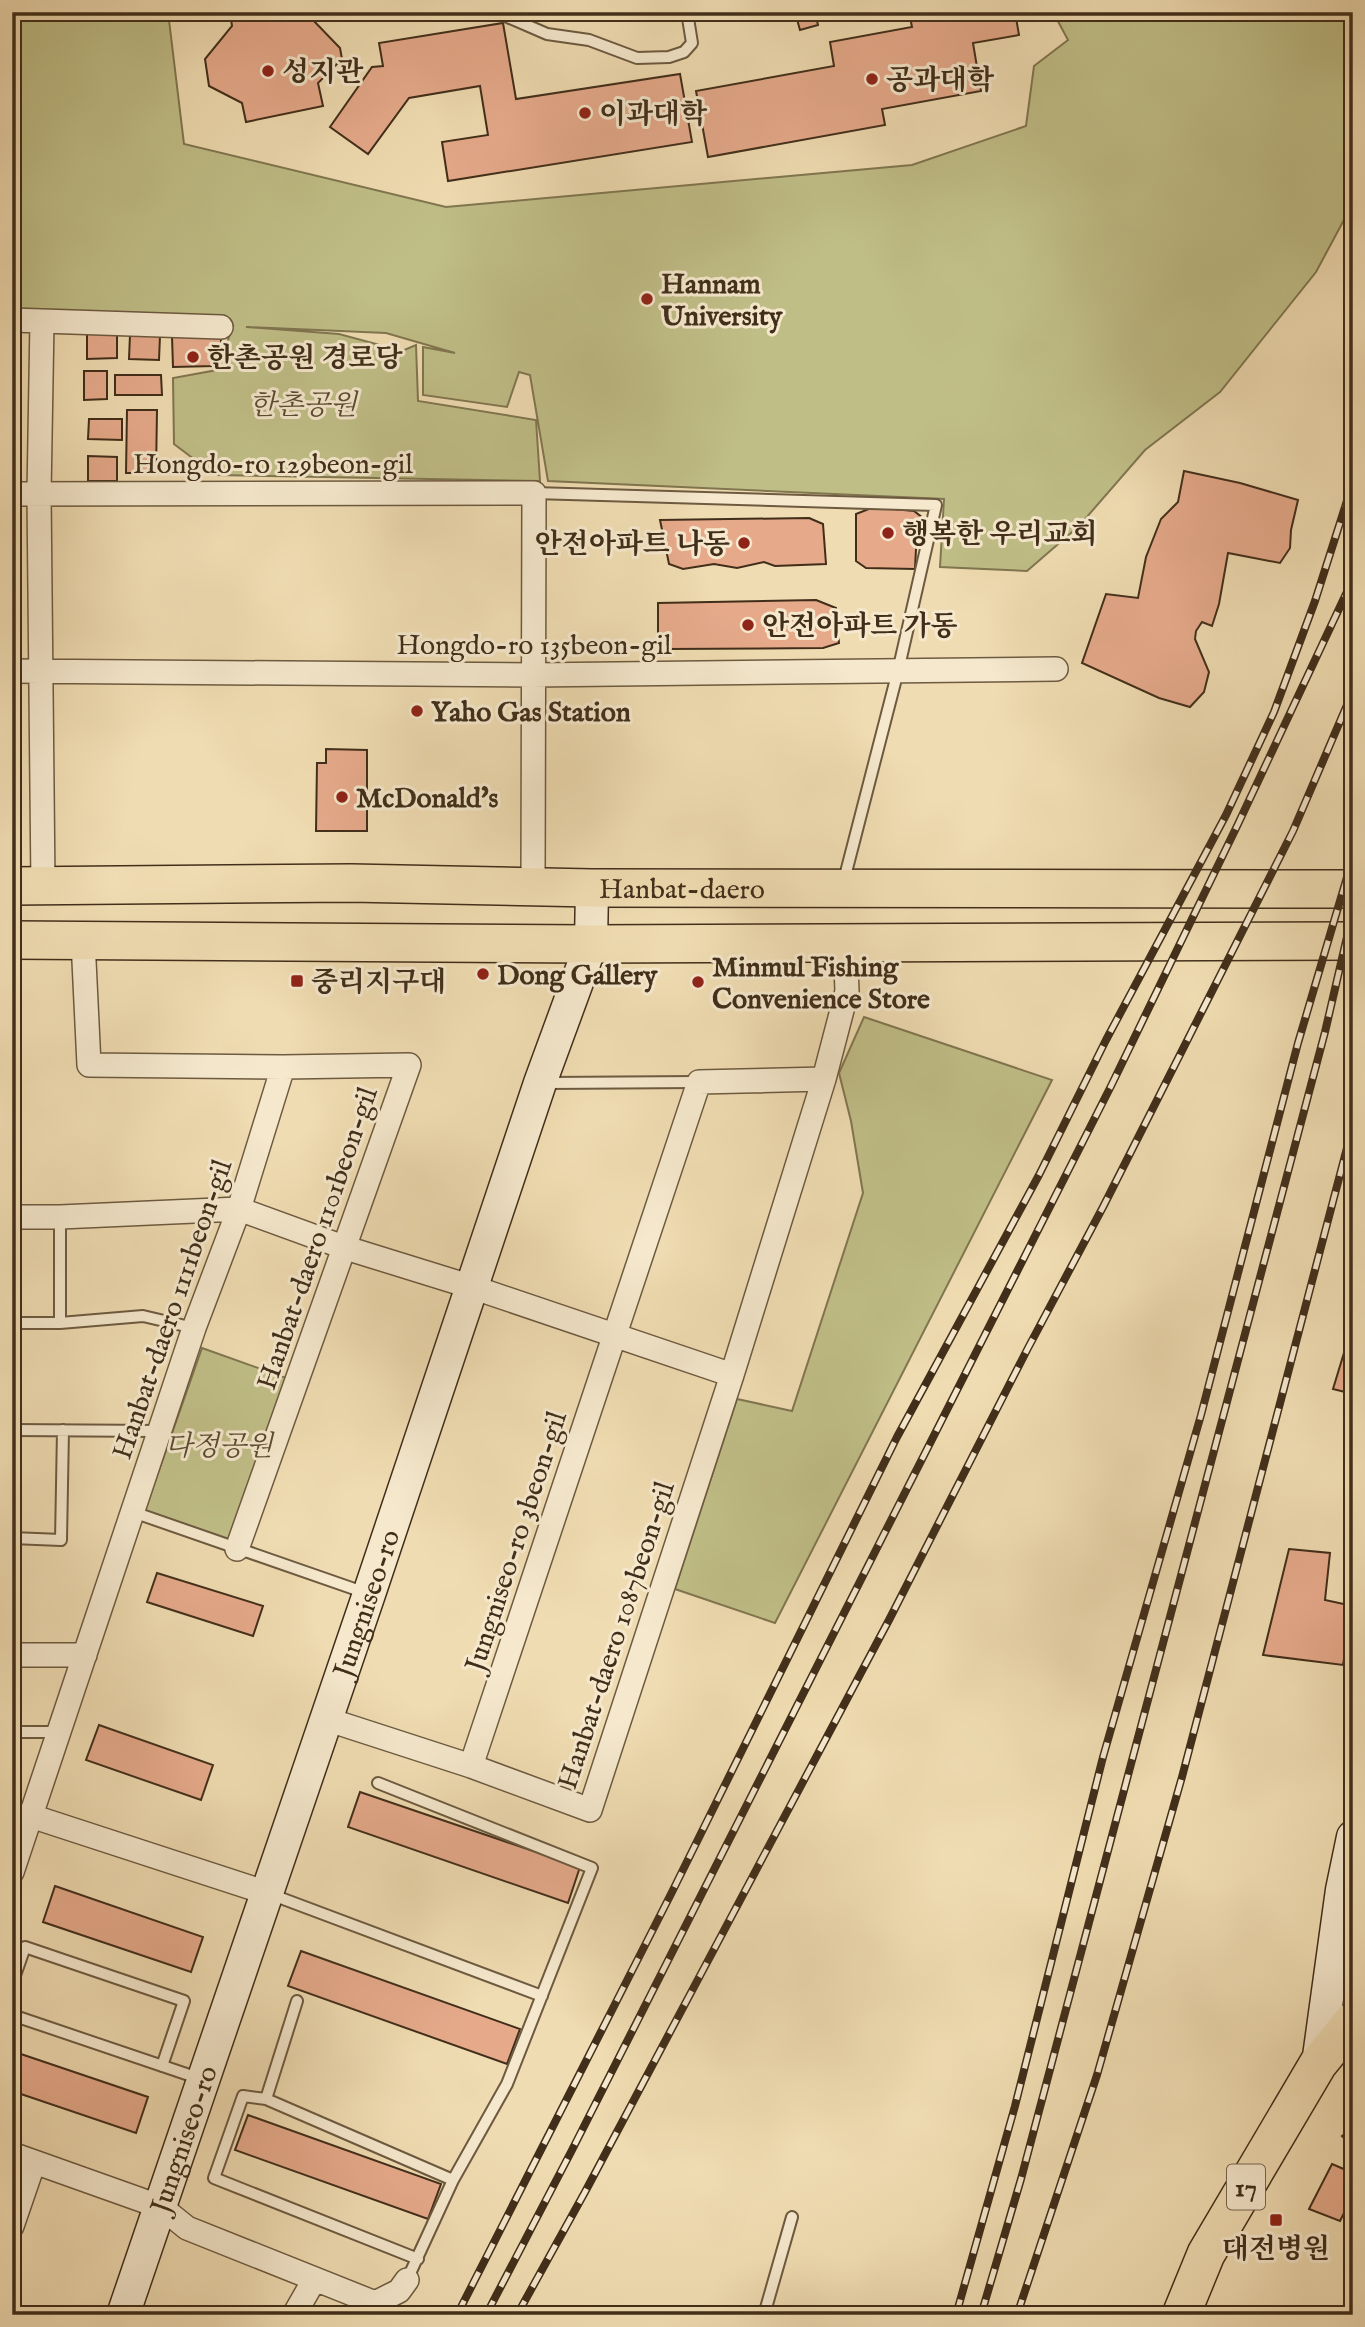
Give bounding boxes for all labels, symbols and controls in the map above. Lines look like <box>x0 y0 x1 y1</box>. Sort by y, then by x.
place label: 성지관 <box>282 56 364 91</box>
marker: 성지관 <box>260 63 276 79</box>
place label: 공과대학 <box>886 64 994 99</box>
marker: 공과대학 <box>864 71 880 87</box>
place label: 이과대학 <box>599 98 707 133</box>
marker: 이과대학 <box>577 105 593 121</box>
place label: Hannam University <box>661 268 784 335</box>
marker: Hannam University <box>639 291 655 307</box>
place label: 한촌공원 경로당 <box>207 342 403 377</box>
marker: 한촌공원 경로당 <box>185 349 201 365</box>
park label: 한촌공원 <box>249 389 359 424</box>
street label: Hongdo-ro 129beon-gil <box>133 448 413 483</box>
place label: 행복한 우리교회 <box>902 518 1097 553</box>
marker: 행복한 우리교회 <box>880 525 896 541</box>
place label: 안전아파트 나동 <box>535 528 730 563</box>
marker: 안전아파트 나동 <box>736 535 752 551</box>
place label: 안전아파트 가동 <box>762 610 957 645</box>
marker: 안전아파트 가동 <box>740 617 756 633</box>
street label: Hongdo-ro 135beon-gil <box>396 629 672 664</box>
place label: Yaho Gas Station <box>431 696 631 731</box>
marker: Yaho Gas Station <box>409 703 425 719</box>
place label: McDonald's <box>356 782 499 817</box>
marker: McDonald's <box>334 789 350 805</box>
street label: Hanbat-daero <box>599 873 765 908</box>
place label: Minmul Fishing Convenience Store <box>712 951 930 1018</box>
place label: Dong Gallery <box>497 959 658 994</box>
place label: 중리지구대 <box>311 966 446 1001</box>
marker: Dong Gallery <box>475 966 491 982</box>
marker: 중리지구대 <box>289 973 305 989</box>
marker: Minmul Fishing Convenience Store <box>690 974 706 990</box>
street label: Hanbat-daero 1101beon-gil <box>250 1083 387 1395</box>
street label: Hanbat-daero 1111beon-gil <box>106 1155 241 1464</box>
street label: Jungniseo-ro 3beon-gil <box>458 1407 576 1679</box>
park label: 다정공원 <box>165 1430 275 1465</box>
street label: Hanbat-daero 1087beon-gil <box>551 1477 684 1794</box>
street label: Jungniseo-ro <box>326 1526 409 1685</box>
street label: Jungniseo-ro <box>143 2061 227 2221</box>
road number: 17 <box>1227 2164 1265 2210</box>
marker: 대전병원 <box>1268 2212 1284 2228</box>
place label: 대전병원 <box>1222 2233 1330 2268</box>

